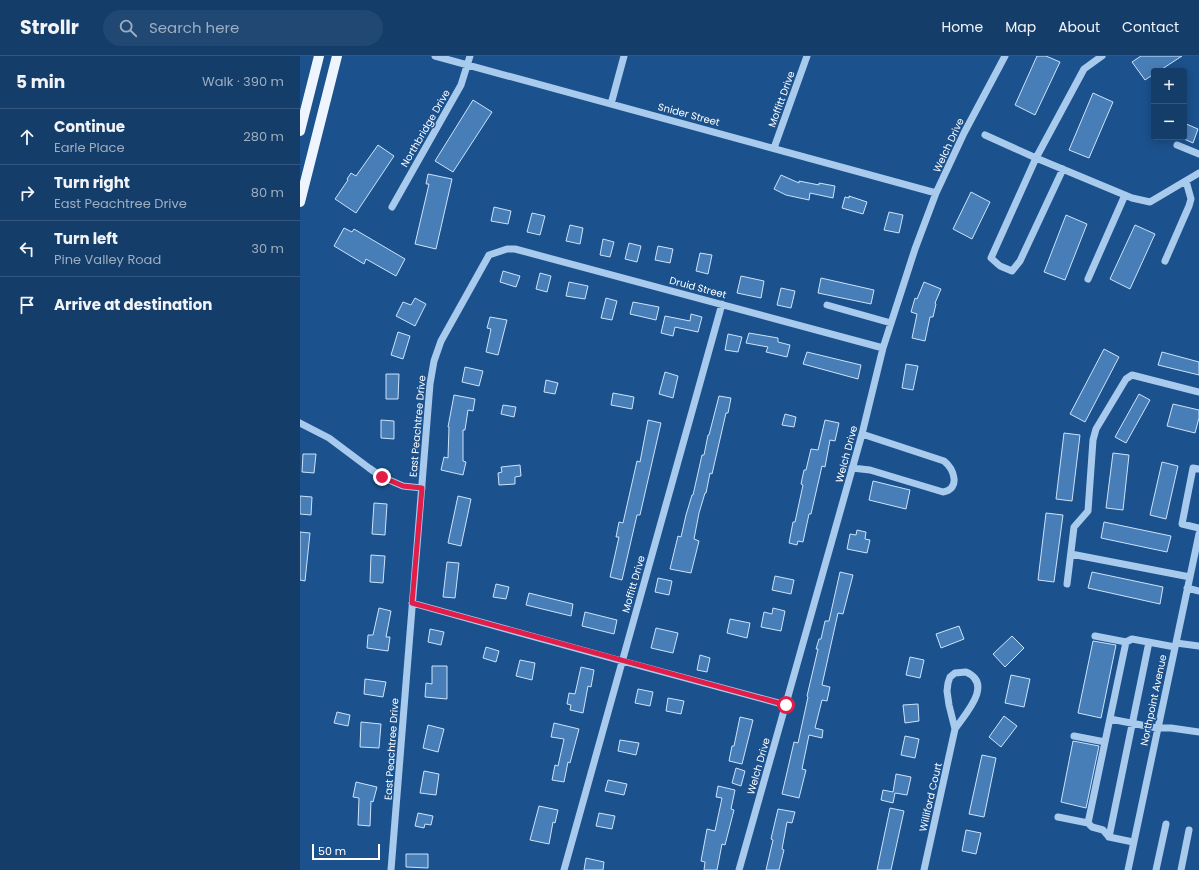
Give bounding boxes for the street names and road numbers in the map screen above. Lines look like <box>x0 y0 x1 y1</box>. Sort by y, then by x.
street label: Moffitt Drive <box>764 69 799 129</box>
street label: Northbridge Drive <box>397 87 454 170</box>
street label: Snider Street <box>656 99 722 130</box>
street label: Welch Drive <box>929 115 968 175</box>
street label: Druid Street <box>668 273 728 302</box>
street label: East Peachtree Drive <box>406 375 429 478</box>
street label: Welch Drive <box>832 424 861 484</box>
street label: Moffitt Drive <box>618 554 649 615</box>
street label: Northpoint Avenue <box>1136 653 1171 747</box>
street label: East Peachtree Drive <box>380 698 403 801</box>
street label: Welch Drive <box>743 736 774 796</box>
street label: Williford Court <box>915 761 946 833</box>

